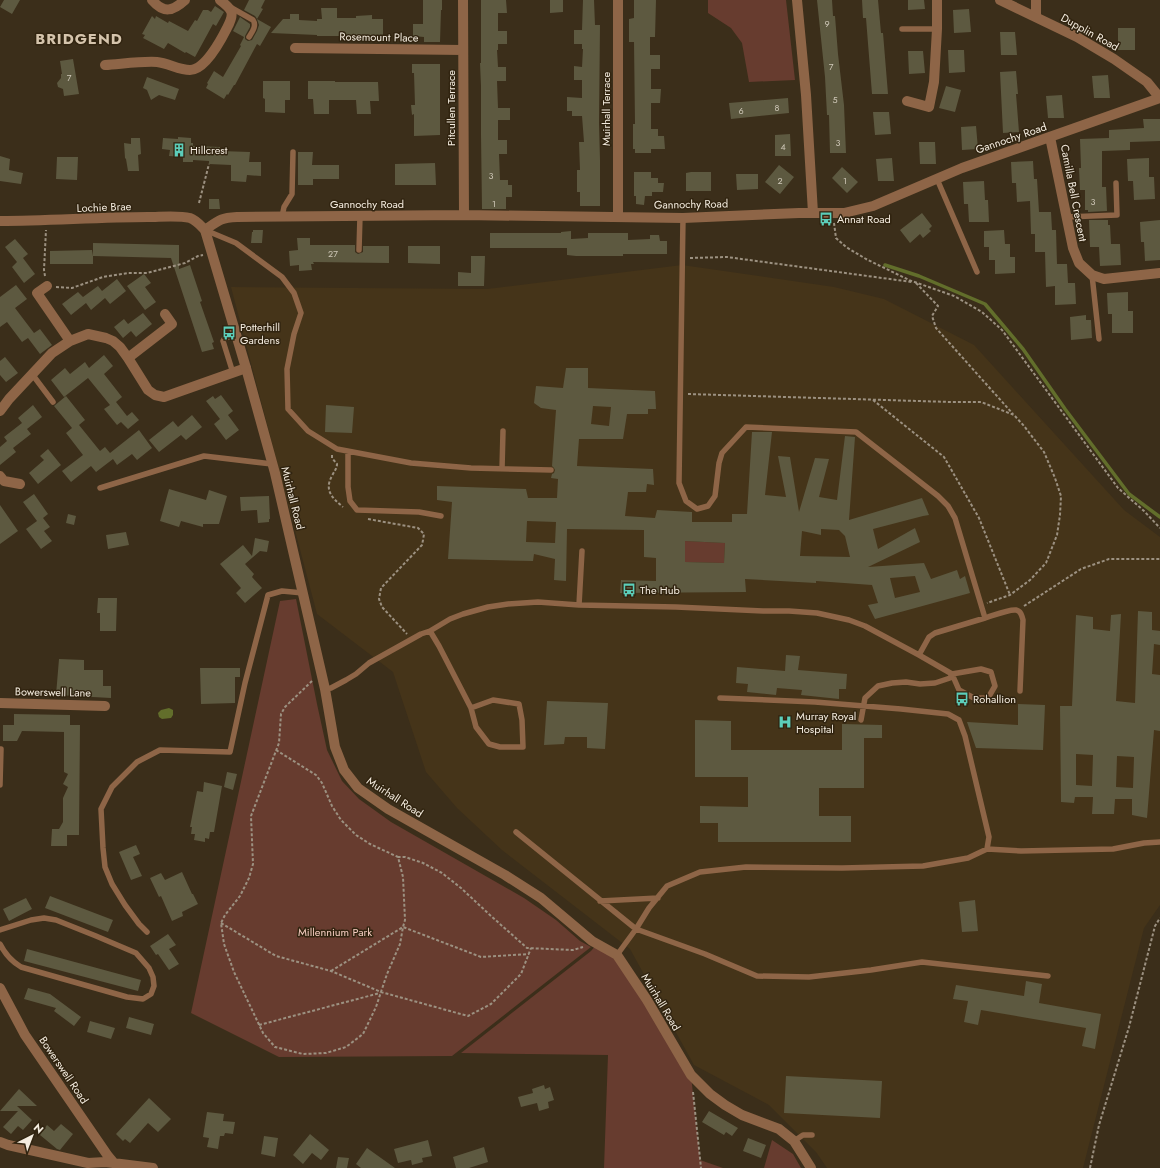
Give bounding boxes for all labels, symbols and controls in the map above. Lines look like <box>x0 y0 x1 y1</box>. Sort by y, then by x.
street label: Dupplin Road <box>1058 9 1122 55</box>
house number: 9 <box>824 17 830 30</box>
district label: BRIDGEND <box>35 28 123 50</box>
street label: Rosemount Place <box>339 28 419 46</box>
house number: 7 <box>829 60 834 73</box>
street label: Pitcullen Terrace <box>443 70 459 146</box>
house number: 7 <box>67 71 72 84</box>
street label: Muirhall Terrace <box>598 72 614 146</box>
house number: 5 <box>832 93 838 106</box>
house number: 8 <box>775 101 780 114</box>
house number: 6 <box>738 104 744 117</box>
street label: Gannochy Road <box>973 118 1049 158</box>
house number: 3 <box>836 136 841 149</box>
house number: 4 <box>780 140 786 153</box>
building icon: Hillcrest <box>171 142 187 158</box>
place label: Hillcrest <box>190 142 228 158</box>
street label: Camilla Bell Crescent <box>1057 143 1091 243</box>
house number: 3 <box>489 169 494 182</box>
house number: 2 <box>777 174 783 187</box>
house number: 1 <box>843 174 847 187</box>
street label: Gannochy Road <box>654 195 728 213</box>
house number: 3 <box>1091 195 1096 208</box>
street label: Gannochy Road <box>330 196 404 212</box>
house number: 1 <box>492 197 496 210</box>
street label: Lochie Brae <box>76 198 132 216</box>
bus stop icon: Annat Road <box>818 211 834 227</box>
place label: Annat Road <box>837 211 891 227</box>
house number: 27 <box>328 247 338 260</box>
place label: Potterhill Gardens <box>240 319 280 348</box>
bus stop icon: Potterhill Gardens <box>221 325 237 341</box>
street label: Muirhall Road <box>277 465 309 531</box>
bus stop icon: The Hub <box>621 582 637 598</box>
place label: The Hub <box>640 582 680 598</box>
street label: Bowerswell Lane <box>15 683 92 701</box>
bus stop icon: Rohallion <box>954 691 970 707</box>
place label: Rohallion <box>973 691 1016 707</box>
place label: Murray Royal Hospital <box>796 708 856 737</box>
hospital icon: Murray Royal Hospital <box>777 714 793 730</box>
street label: Muirhall Road <box>364 773 426 821</box>
park label: Millennium Park <box>298 924 372 940</box>
street label: Muirhall Road <box>638 970 684 1034</box>
street label: Bowerswell Road <box>36 1033 92 1107</box>
north arrow <box>12 1116 52 1156</box>
text: N <box>30 1120 47 1137</box>

